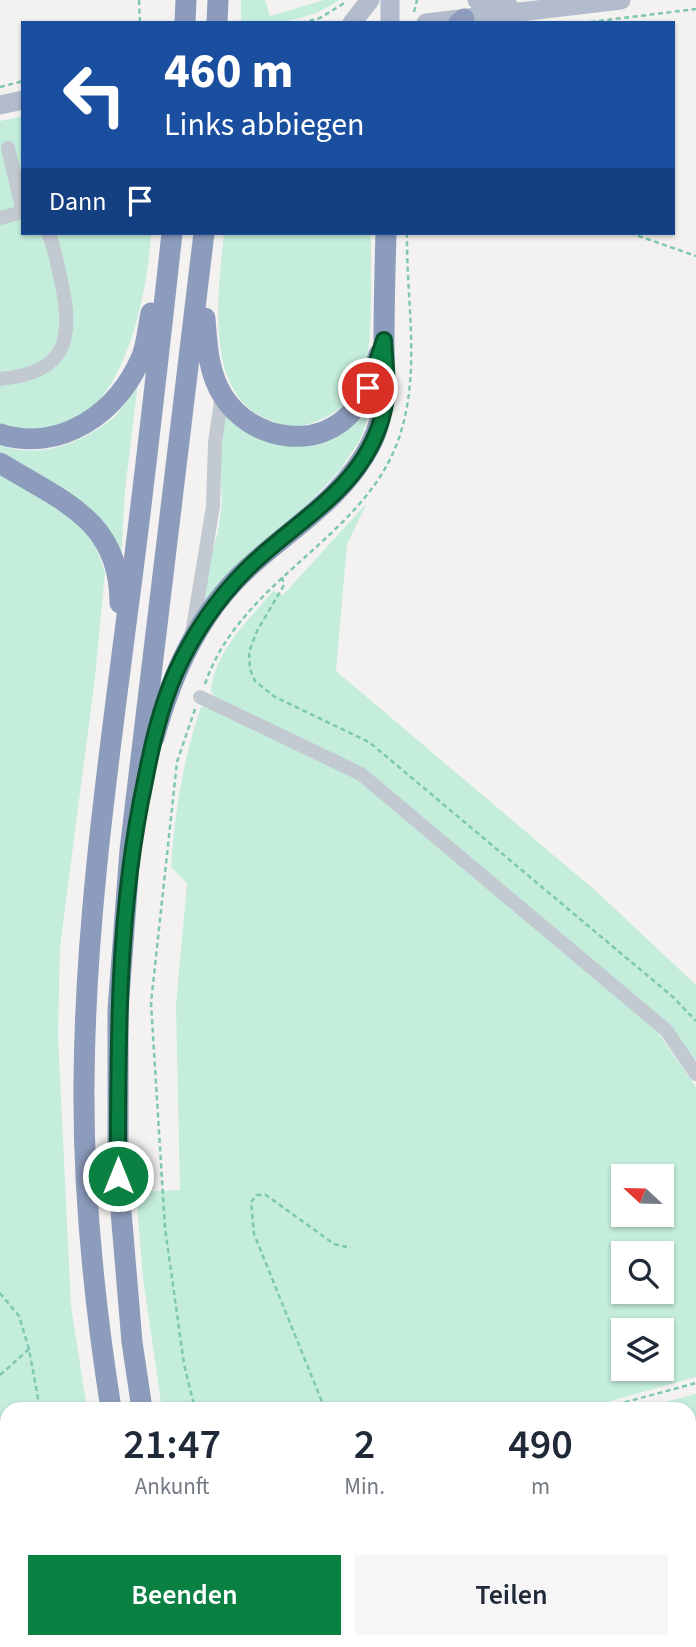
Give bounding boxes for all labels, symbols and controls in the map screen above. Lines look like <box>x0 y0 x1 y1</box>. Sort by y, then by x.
text: 460 m <box>164 37 293 107</box>
icon: left <box>49 49 140 140</box>
text: Links abbiegen <box>164 102 365 148</box>
icon: arrive <box>121 182 159 220</box>
text: Dann <box>49 183 107 220</box>
pin <box>338 358 398 418</box>
icon: arrive <box>349 369 387 407</box>
position arrow <box>81 1139 155 1213</box>
north arrow <box>611 1164 674 1227</box>
map controls <box>611 1164 674 1381</box>
button: search <box>611 1241 674 1304</box>
button: layers <box>611 1318 674 1381</box>
text: 21:47 <box>123 1415 221 1475</box>
text: 2 <box>354 1415 375 1475</box>
text: 490 <box>508 1415 573 1475</box>
text: Ankunft <box>135 1470 210 1503</box>
text: Min. <box>344 1470 385 1503</box>
text: m <box>531 1470 550 1503</box>
button: Beenden <box>28 1555 341 1635</box>
button: Teilen <box>355 1555 668 1635</box>

